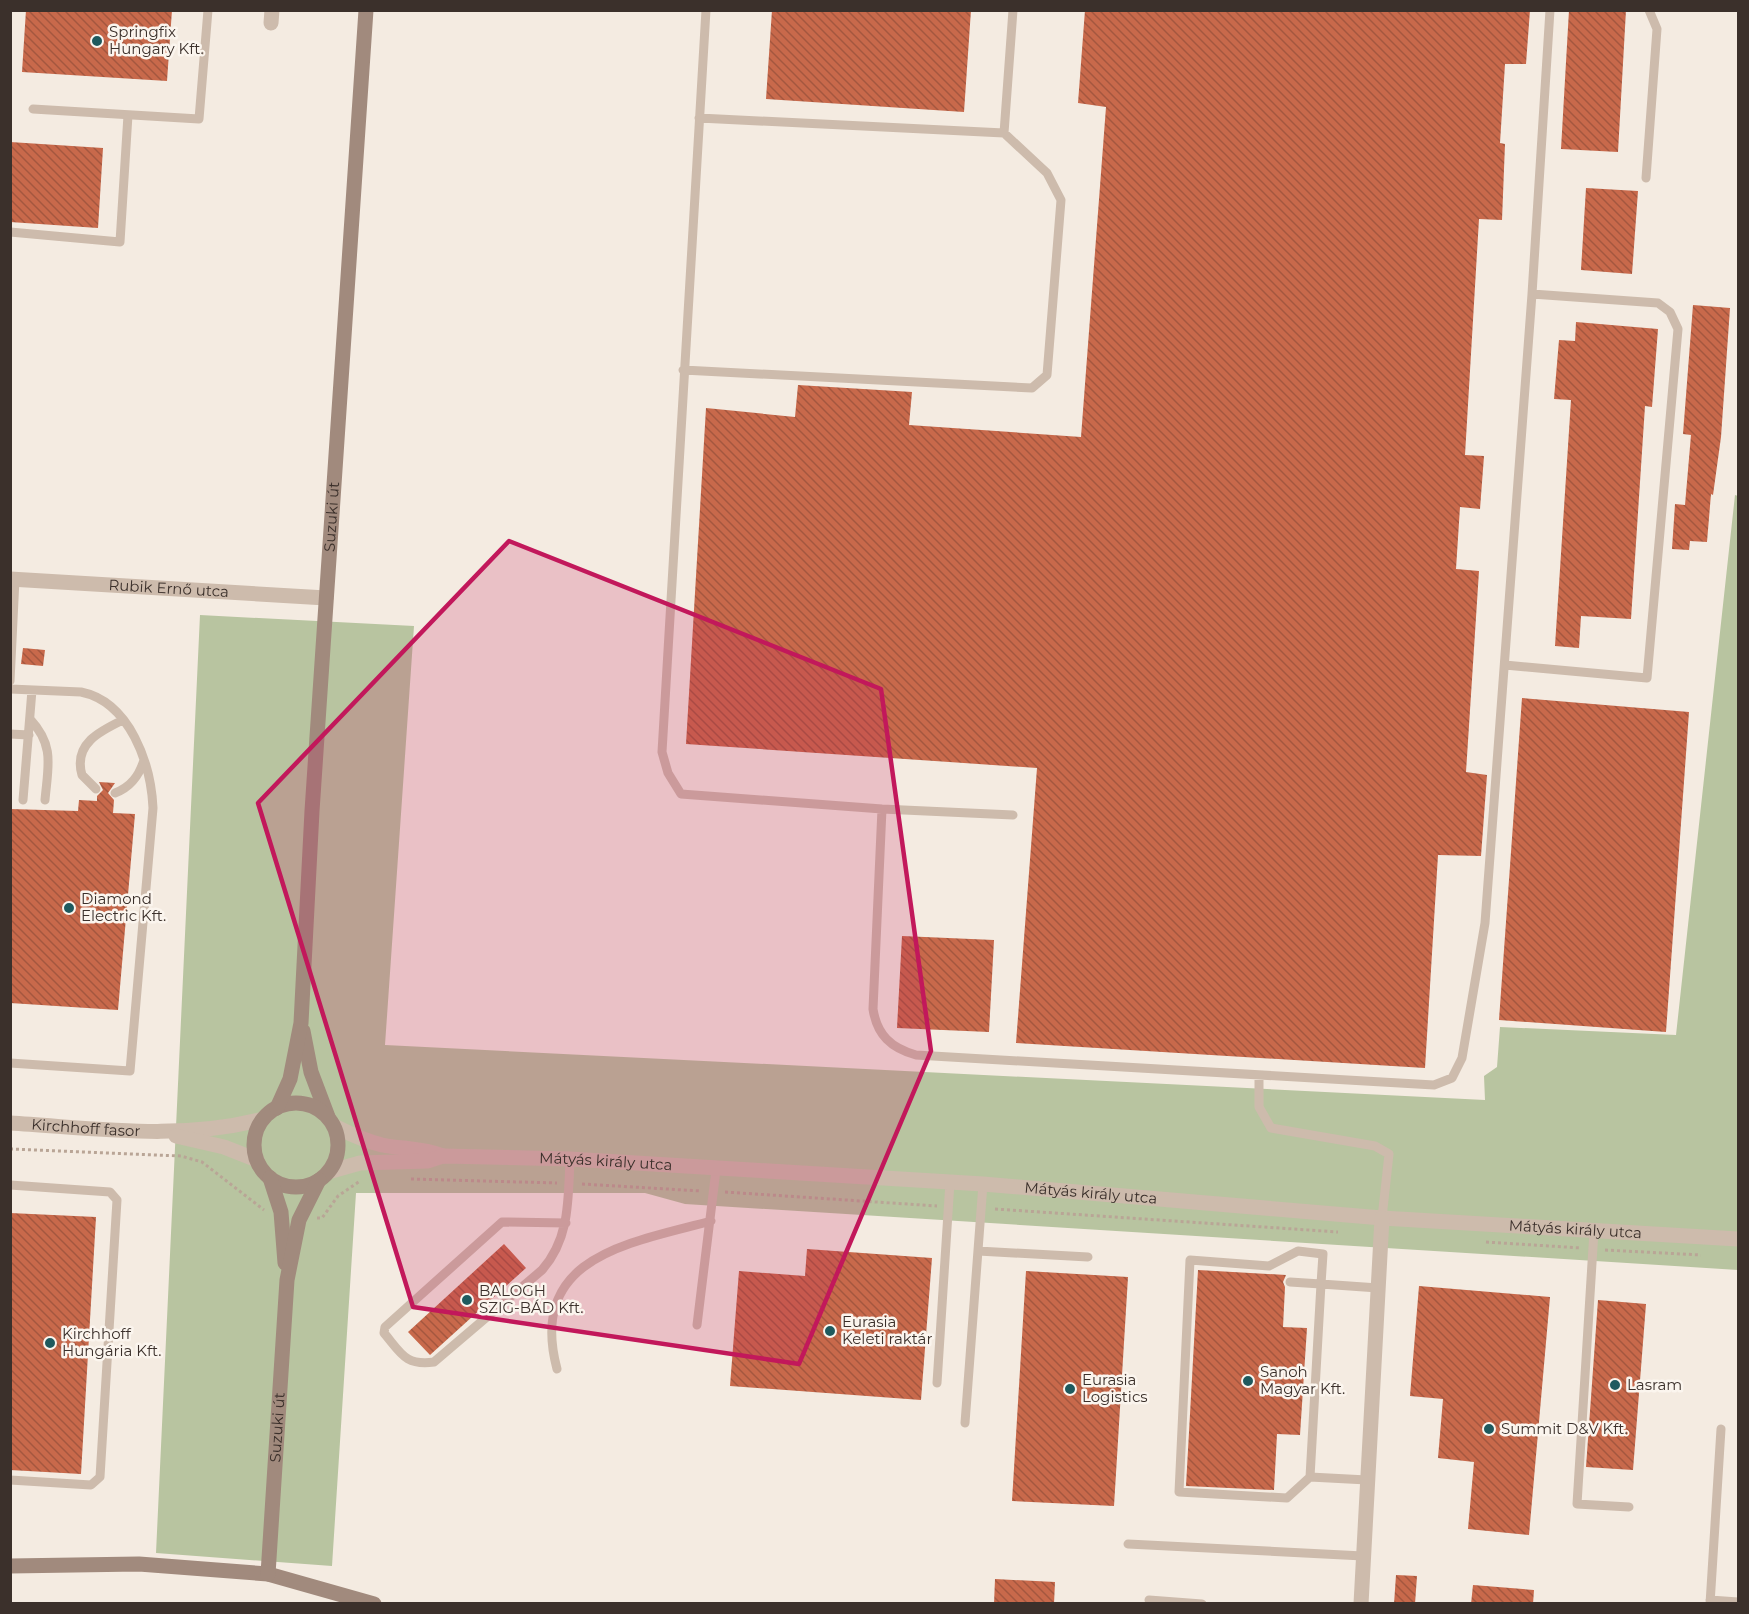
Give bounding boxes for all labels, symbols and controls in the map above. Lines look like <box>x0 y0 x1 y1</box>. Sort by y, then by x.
place label: Springfix Hungary Kft. <box>109 22 204 58</box>
marker: Springfix Hungary Kft. <box>90 34 104 48</box>
street label: Suzuki út <box>319 481 343 552</box>
street label: Rubik Ernő utca <box>108 575 230 601</box>
place label: Diamond Electric Kft. <box>81 889 166 925</box>
marker: Diamond Electric Kft. <box>62 901 76 915</box>
street label: Kirchhoff fasor <box>31 1114 141 1140</box>
street label: Mátyás király utca <box>539 1148 673 1174</box>
street label: Mátyás király utca <box>1024 1178 1158 1208</box>
street label: Mátyás király utca <box>1508 1215 1642 1242</box>
place label: BALOGH SZIG-BÁD Kft. <box>479 1281 583 1317</box>
marker: BALOGH SZIG-BÁD Kft. <box>460 1293 474 1307</box>
place label: Eurasia Keleti raktár <box>842 1312 932 1348</box>
place label: Kirchhoff Hungária Kft. <box>62 1324 161 1360</box>
marker: Eurasia Keleti raktár <box>823 1324 837 1338</box>
marker: Kirchhoff Hungária Kft. <box>43 1336 57 1350</box>
place label: Sanoh Magyar Kft. <box>1260 1362 1345 1398</box>
place label: Eurasia Logistics <box>1082 1370 1148 1406</box>
marker: Sanoh Magyar Kft. <box>1241 1374 1255 1388</box>
place label: Lasram <box>1627 1375 1682 1394</box>
marker: Lasram <box>1608 1378 1622 1392</box>
marker: Eurasia Logistics <box>1063 1382 1077 1396</box>
street label: Suzuki út <box>265 1392 289 1463</box>
place label: Summit D&V Kft. <box>1501 1419 1628 1438</box>
marker: Summit D&V Kft. <box>1482 1422 1496 1436</box>

